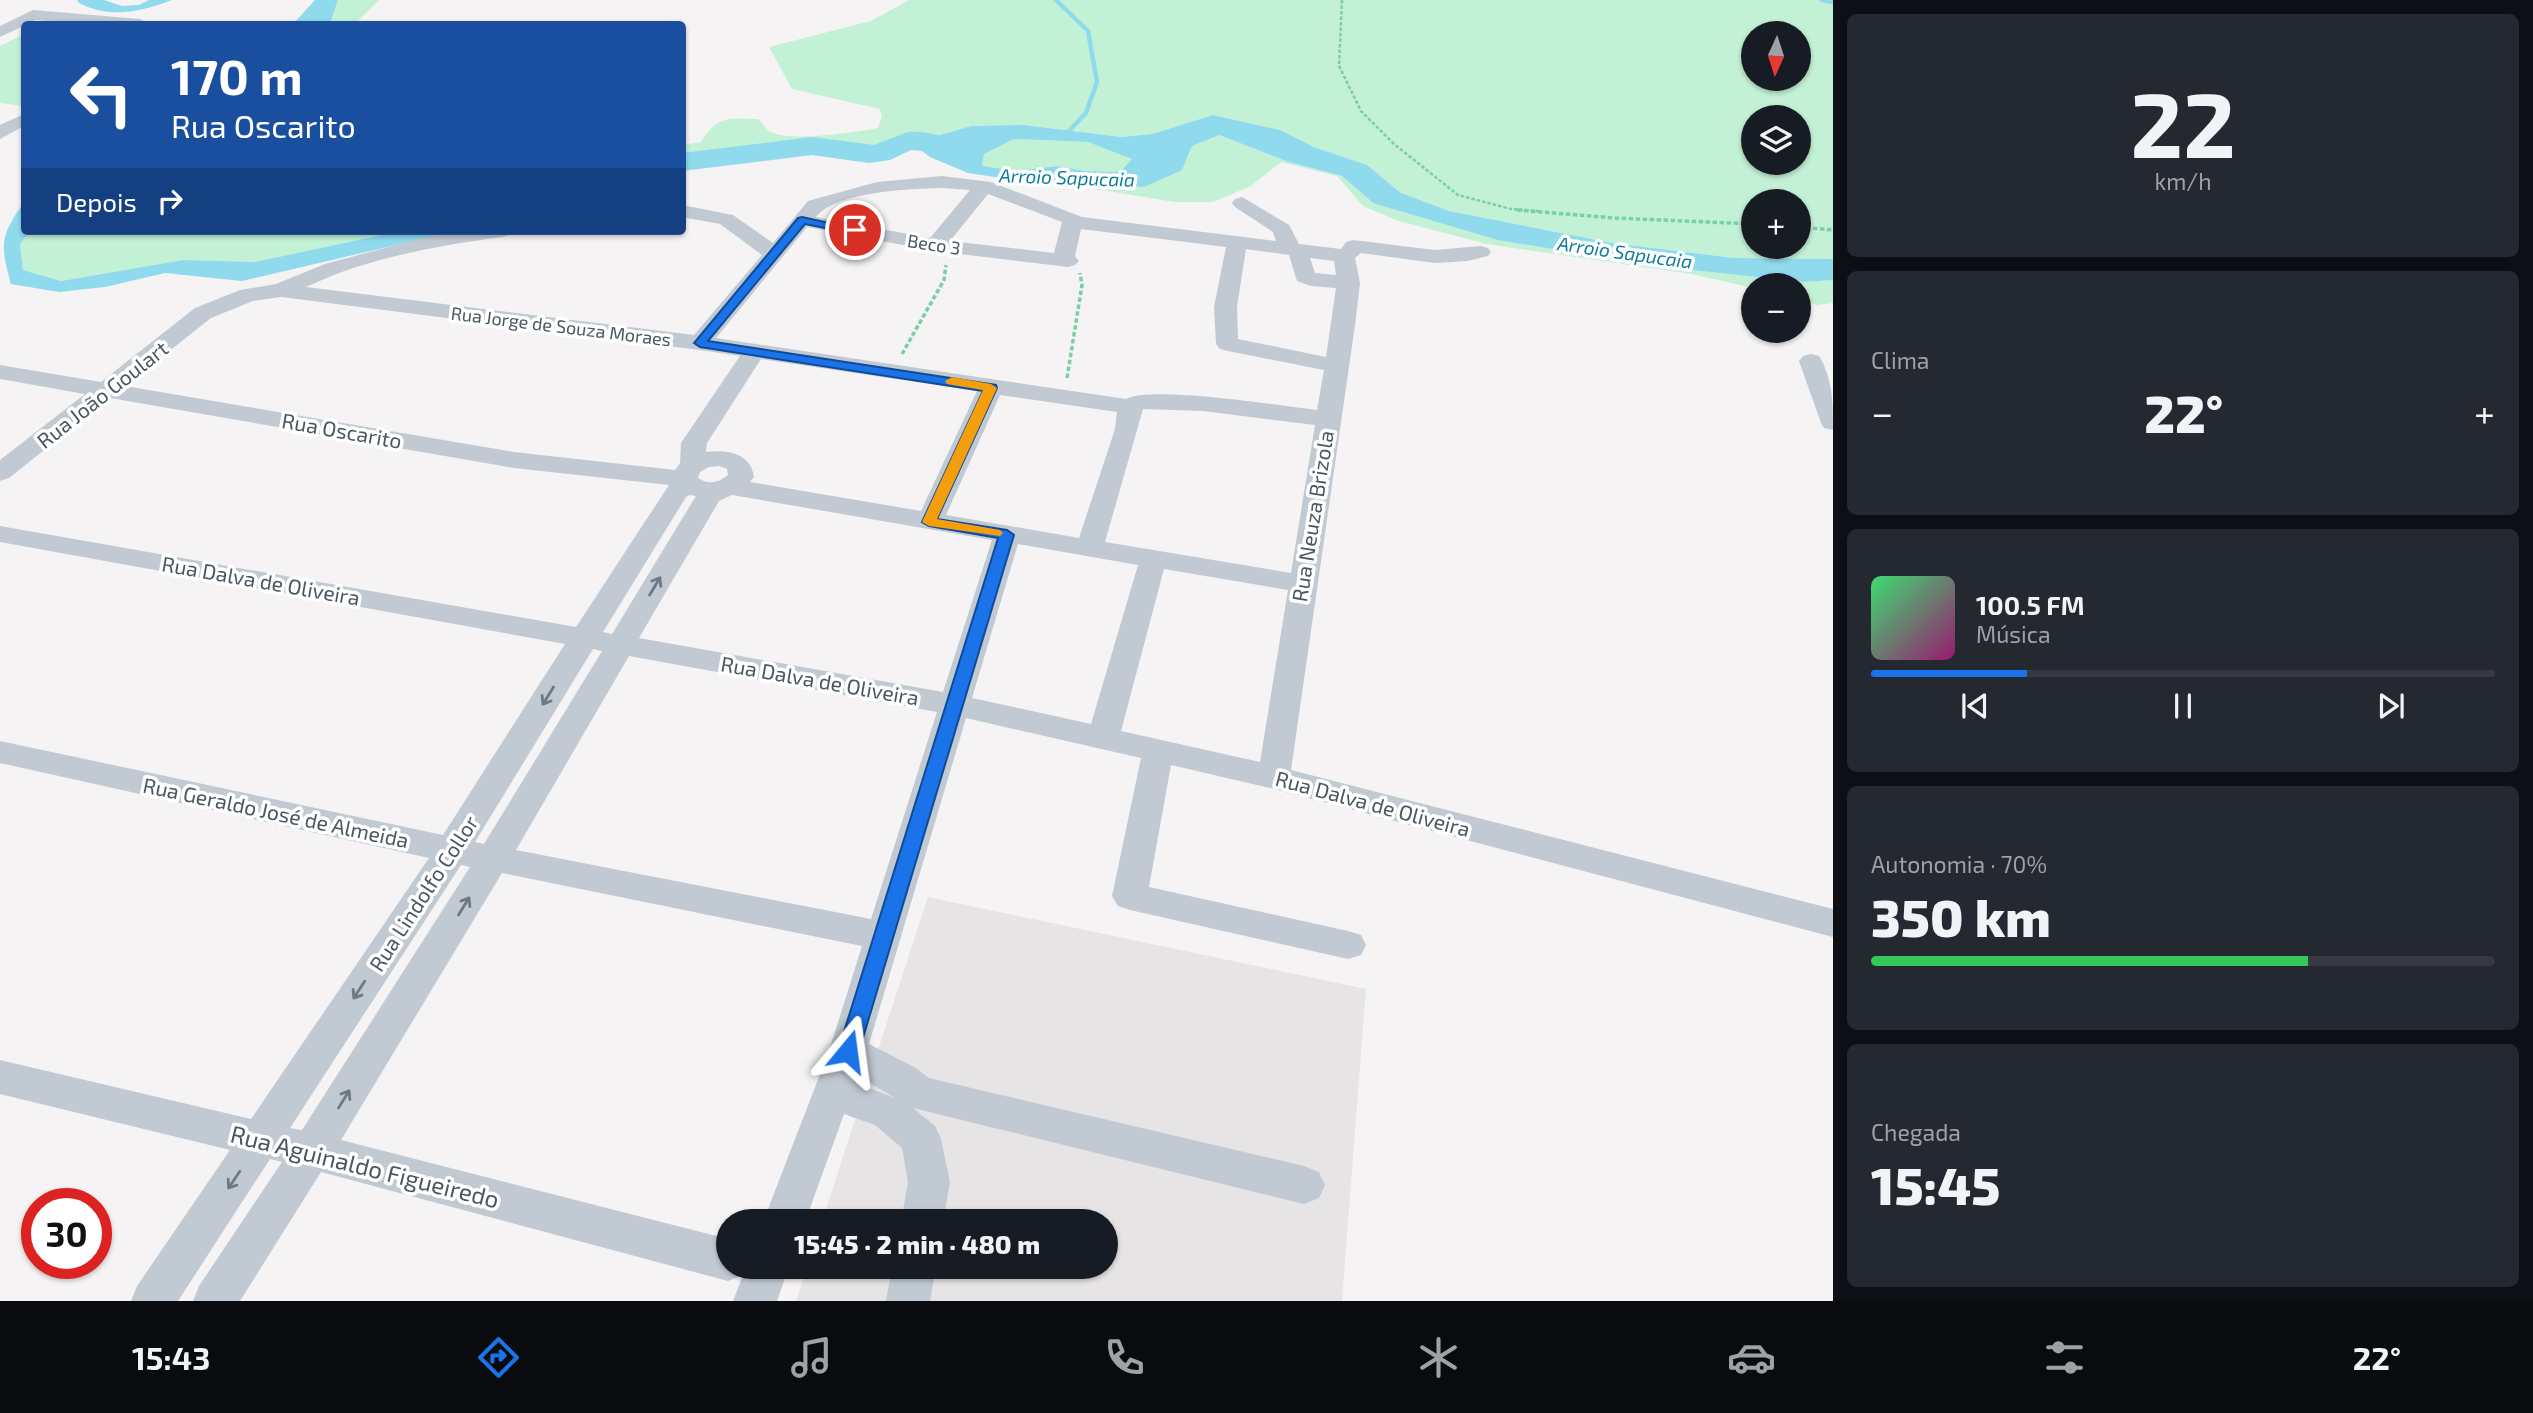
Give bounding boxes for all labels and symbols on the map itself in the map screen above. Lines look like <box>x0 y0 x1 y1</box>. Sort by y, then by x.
north arrow <box>1741 21 1811 91</box>
water label: Arroio Sapucaia <box>998 163 1135 191</box>
pin <box>825 200 885 260</box>
street label: Beco 3 <box>906 229 962 259</box>
water label: Arroio Sapucaia <box>1555 231 1694 273</box>
street label: Rua Jorge de Souza Moraes <box>450 302 672 350</box>
street label: Rua João Goulart <box>32 335 172 453</box>
street label: Rua Oscarito <box>280 407 404 453</box>
street label: Rua Neuza Brizola <box>1286 429 1338 603</box>
street label: Rua Dalva de Oliveira <box>160 550 362 610</box>
one-way arrow <box>648 577 662 597</box>
street label: Rua Dalva de Oliveira <box>719 650 921 710</box>
one-way arrow <box>541 686 556 705</box>
street label: Rua Dalva de Oliveira <box>1273 765 1473 841</box>
street label: Rua Geraldo José de Almeida <box>141 772 411 852</box>
street label: Rua Lindolfo Collor <box>363 810 483 976</box>
one-way arrow <box>458 896 472 916</box>
one-way arrow <box>352 980 366 1000</box>
position arrow <box>811 1014 885 1088</box>
one-way arrow <box>337 1090 352 1109</box>
street label: Rua Aguinaldo Figueiredo <box>228 1119 502 1213</box>
one-way arrow <box>227 1170 241 1189</box>
speed limit sign: 30 <box>21 1188 112 1279</box>

